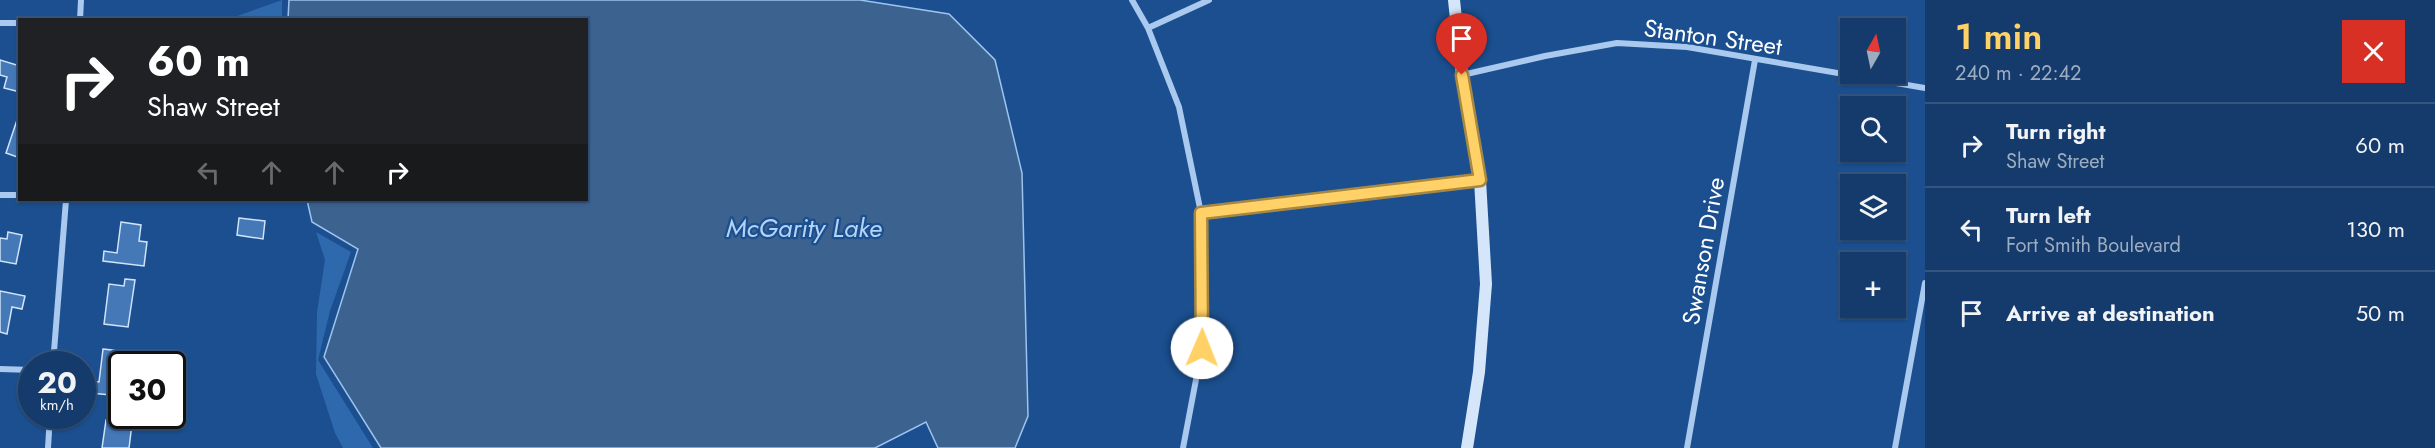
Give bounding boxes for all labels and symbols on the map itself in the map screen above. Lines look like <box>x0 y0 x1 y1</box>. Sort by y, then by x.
street label: Stanton Street <box>1642 10 1784 64</box>
pin <box>1436 13 1487 75</box>
north arrow <box>1840 18 1906 84</box>
street label: Swanson Drive <box>1673 174 1733 328</box>
water label: McGarity Lake <box>726 209 882 247</box>
position arrow <box>1170 316 1234 380</box>
speed limit sign: 30 <box>108 351 186 429</box>

